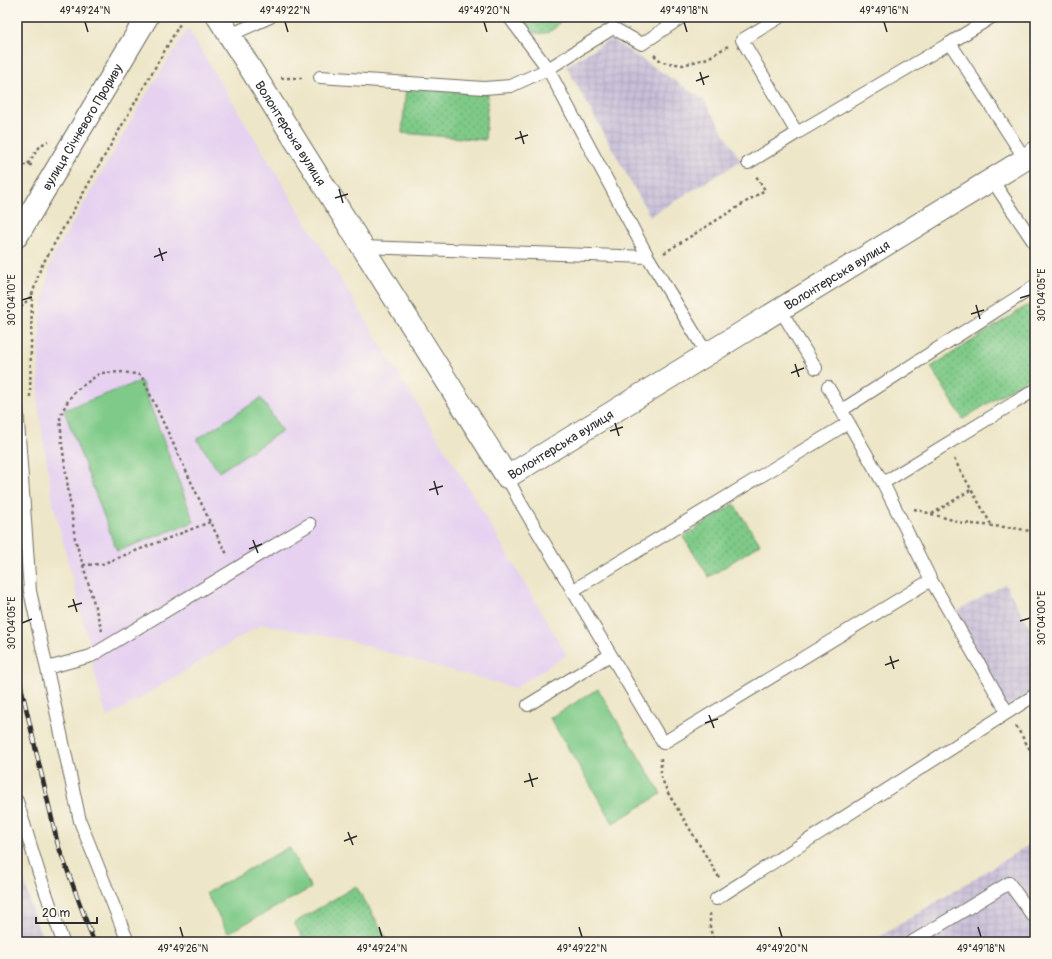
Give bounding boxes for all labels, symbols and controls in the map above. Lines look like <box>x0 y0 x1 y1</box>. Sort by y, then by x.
text: 49°49'24"N <box>60 5 110 17</box>
text: 49°49'22"N <box>260 5 310 17</box>
text: 49°49'20"N <box>458 5 510 17</box>
text: 49°49'18"N <box>660 5 708 17</box>
text: 49°49'16"N <box>860 5 909 17</box>
street label: вулиця Січневого Прориву <box>39 61 127 193</box>
street label: Волонтерська вулиця <box>251 78 329 189</box>
street label: Волонтерська вулиця <box>781 237 893 314</box>
text: 30°04'05"E <box>1036 269 1048 321</box>
text: 30°04'10"E <box>6 274 18 326</box>
street label: Волонтерська вулиця <box>505 407 617 483</box>
text: 30°04'00"E <box>1036 591 1048 645</box>
text: 30°04'05"E <box>6 597 18 649</box>
scale bar <box>36 899 97 925</box>
text: 20 m <box>42 906 71 921</box>
text: 49°49'26"N <box>158 943 208 955</box>
text: 49°49'24"N <box>357 943 407 955</box>
text: 49°49'22"N <box>557 943 607 955</box>
text: 49°49'20"N <box>756 943 808 955</box>
text: 49°49'18"N <box>957 943 1005 955</box>

